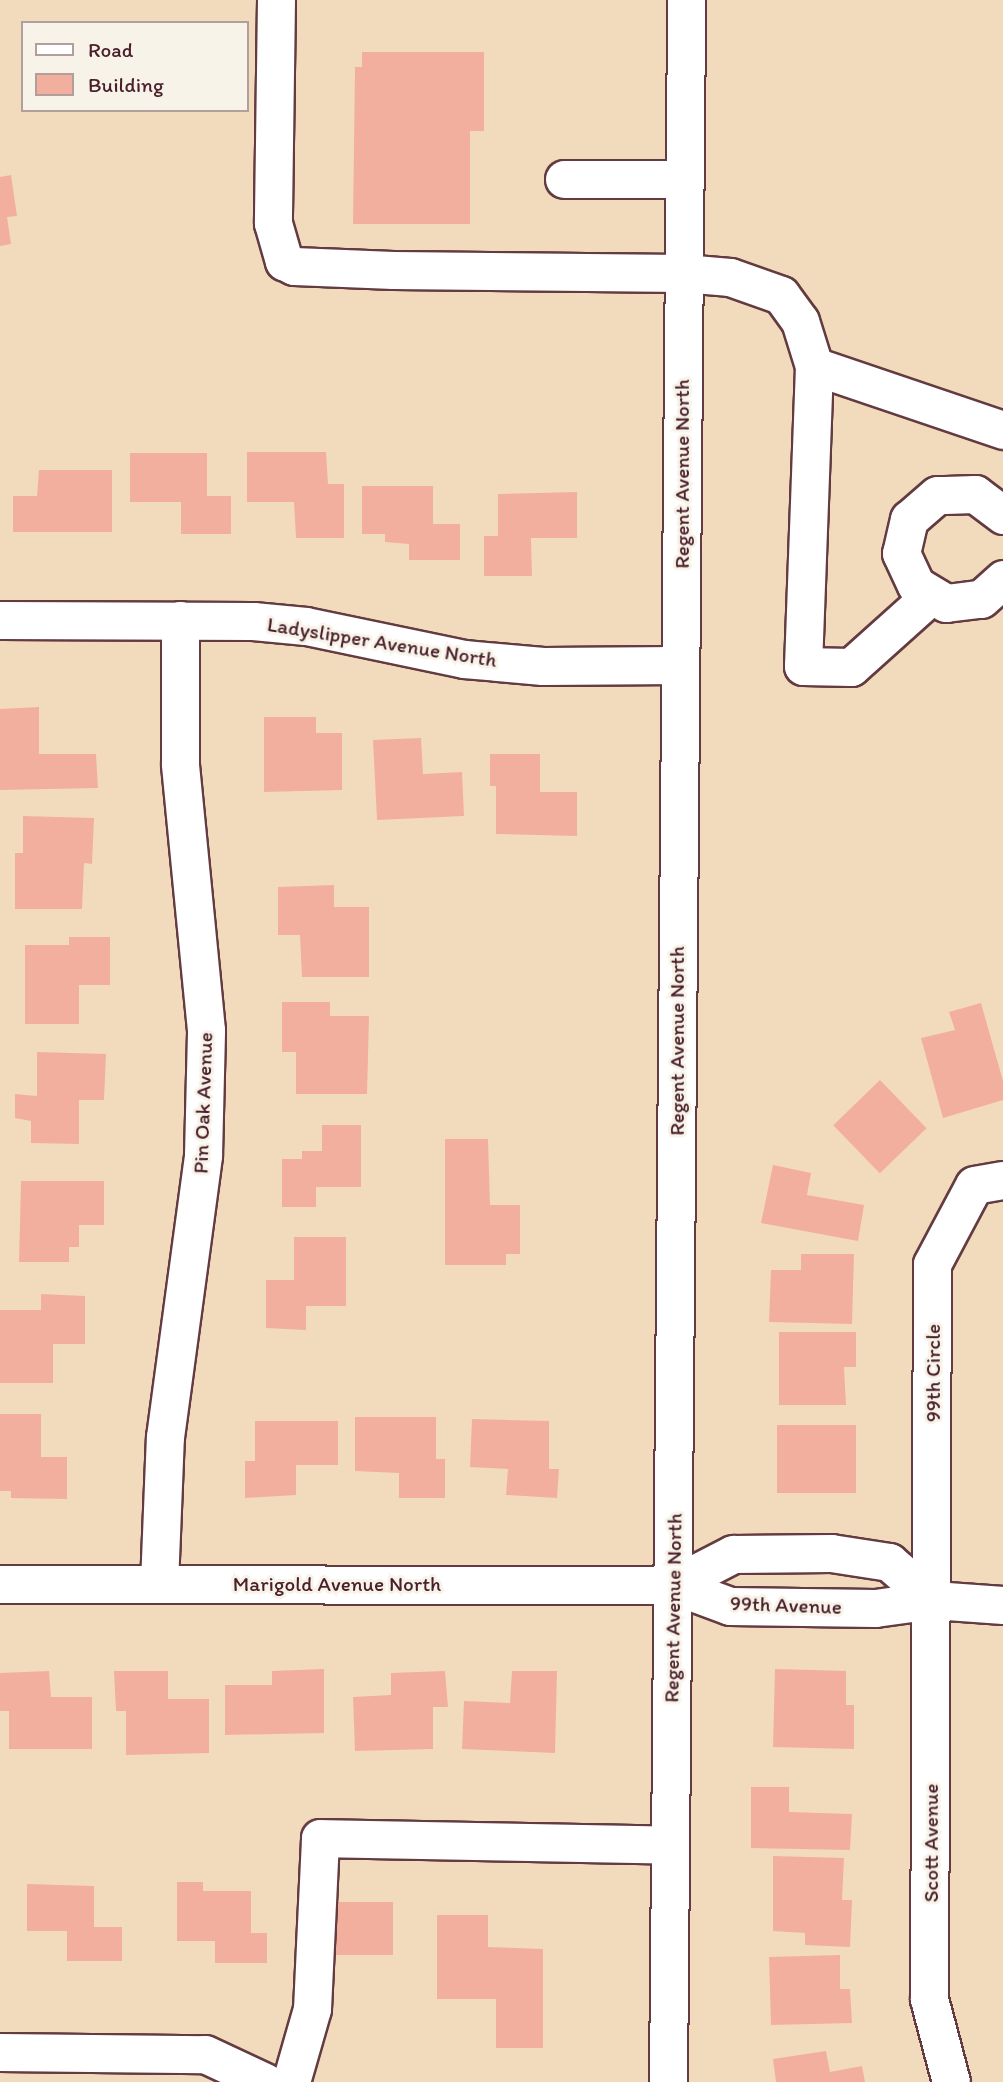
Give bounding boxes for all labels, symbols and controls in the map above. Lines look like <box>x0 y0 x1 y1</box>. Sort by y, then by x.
legend <box>21 21 248 112</box>
text: Road <box>88 37 133 62</box>
text: Building <box>88 72 164 97</box>
street label: Regent Avenue North <box>669 379 695 569</box>
street label: Ladyslipper Avenue North <box>266 611 498 673</box>
street label: Regent Avenue North <box>664 946 690 1136</box>
street label: Pin Oak Avenue <box>188 1032 218 1174</box>
street label: 99th Circle <box>920 1324 946 1422</box>
street label: Regent Avenue North <box>659 1513 687 1703</box>
street label: Marigold Avenue North <box>233 1571 441 1597</box>
street label: 99th Avenue <box>730 1590 842 1620</box>
street label: Scott Avenue <box>918 1784 944 1902</box>

